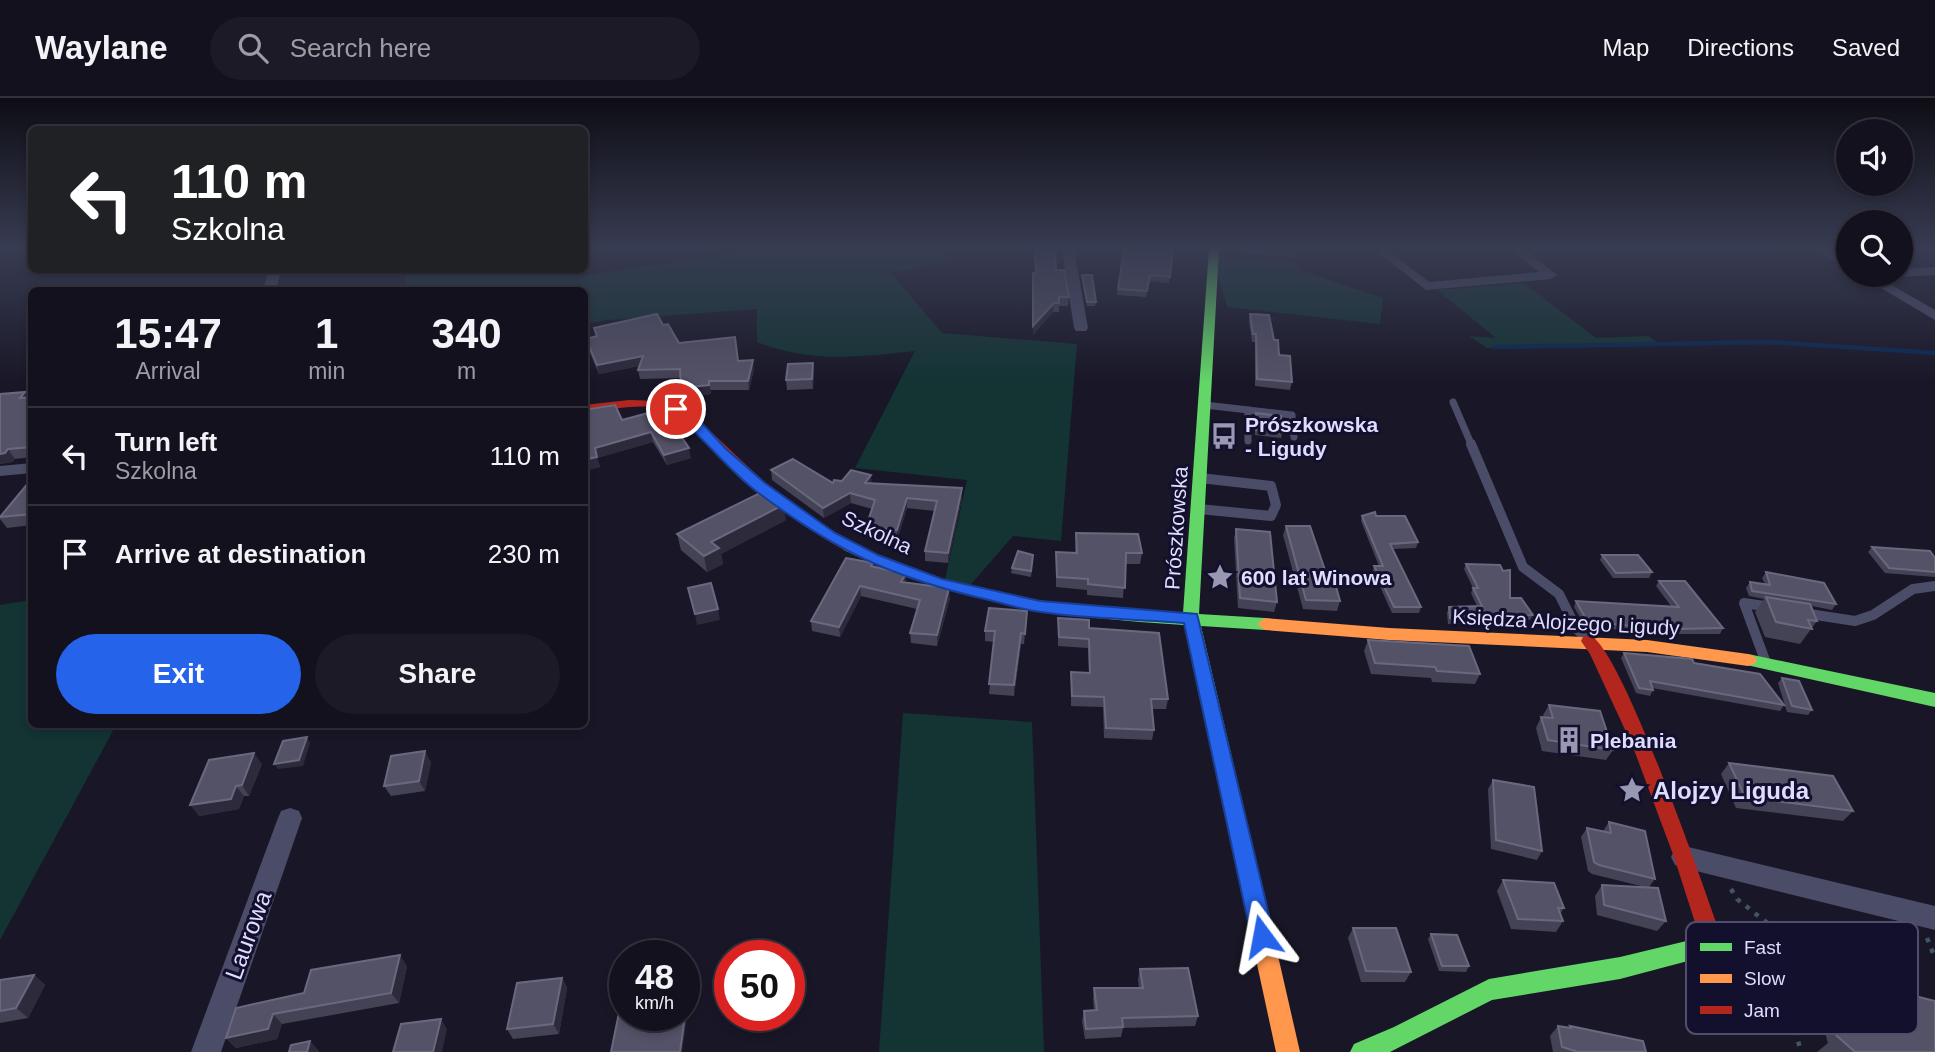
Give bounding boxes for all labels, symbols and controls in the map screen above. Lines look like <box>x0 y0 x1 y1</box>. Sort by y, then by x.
search box <box>210 17 700 80</box>
text: Waylane <box>35 29 168 66</box>
icon: search <box>234 29 272 67</box>
text: Search here <box>290 33 431 63</box>
text: Map <box>1603 34 1649 61</box>
text: Directions <box>1687 34 1794 61</box>
text: Saved <box>1832 34 1900 61</box>
map controls <box>1836 119 1913 287</box>
button: sound <box>1836 119 1913 196</box>
icon: left <box>56 154 147 245</box>
text: 110 m <box>171 154 307 208</box>
button: search <box>1836 210 1913 287</box>
text: Szkolna <box>171 211 285 247</box>
text: 15:47 <box>114 310 222 357</box>
text: 1 <box>315 310 338 357</box>
text: 340 <box>432 310 502 357</box>
text: Arrival <box>135 358 201 384</box>
text: min <box>308 358 345 384</box>
text: m <box>457 358 476 384</box>
pin <box>646 379 706 439</box>
icon: arrive <box>657 390 695 428</box>
place label: Prószkowska - Ligudy <box>1245 413 1378 460</box>
bus stop icon: Prószkowska - Ligudy <box>1209 421 1239 451</box>
text: Turn left <box>115 427 217 457</box>
icon: left <box>56 437 94 475</box>
text: 110 m <box>490 441 560 471</box>
text: Szkolna <box>115 458 197 484</box>
street label: Prószkowska <box>1160 465 1192 591</box>
street label: Szkolna <box>838 506 916 558</box>
icon: arrive <box>56 535 94 573</box>
text: Arrive at destination <box>115 539 366 569</box>
text: 230 m <box>488 539 560 569</box>
place icon: 600 lat Winowa <box>1205 562 1235 592</box>
place label: 600 lat Winowa <box>1241 566 1392 589</box>
street label: Księdza Alojzego Ligudy <box>1452 605 1681 639</box>
button: Exit <box>56 634 301 714</box>
button: Share <box>315 634 560 714</box>
building icon: Plebania <box>1554 725 1584 755</box>
place label: Plebania <box>1590 729 1677 752</box>
place icon: Alojzy Liguda <box>1617 775 1647 805</box>
place label: Alojzy Liguda <box>1653 777 1810 804</box>
street label: Laurowa <box>220 887 277 983</box>
position arrow <box>1225 899 1299 973</box>
legend <box>1686 922 1918 1034</box>
text: Fast <box>1744 937 1782 958</box>
speed limit sign: 50 <box>714 940 805 1031</box>
text: 48 <box>635 957 674 996</box>
text: Slow <box>1744 968 1785 989</box>
text: km/h <box>635 993 674 1013</box>
text: Jam <box>1744 1000 1780 1021</box>

